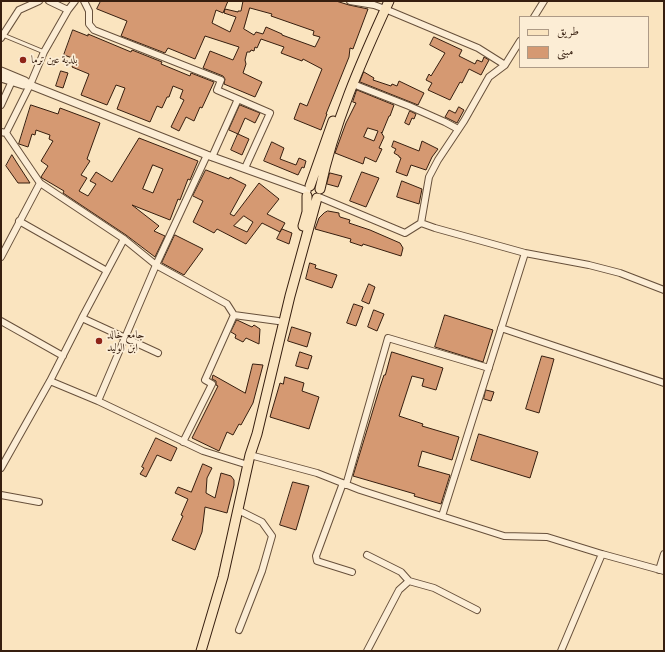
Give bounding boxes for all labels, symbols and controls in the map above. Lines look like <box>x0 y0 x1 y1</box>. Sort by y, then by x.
legend <box>519 16 649 68</box>
text: طريق <box>557 24 579 38</box>
text: مبنى <box>557 44 573 58</box>
place label: بلدية عين ترما <box>31 53 78 67</box>
marker: بلدية عين ترما <box>18 55 28 65</box>
place label: جامع خالد ابن الوليد <box>107 328 144 354</box>
marker: جامع خالد ابن الوليد <box>94 336 104 346</box>

